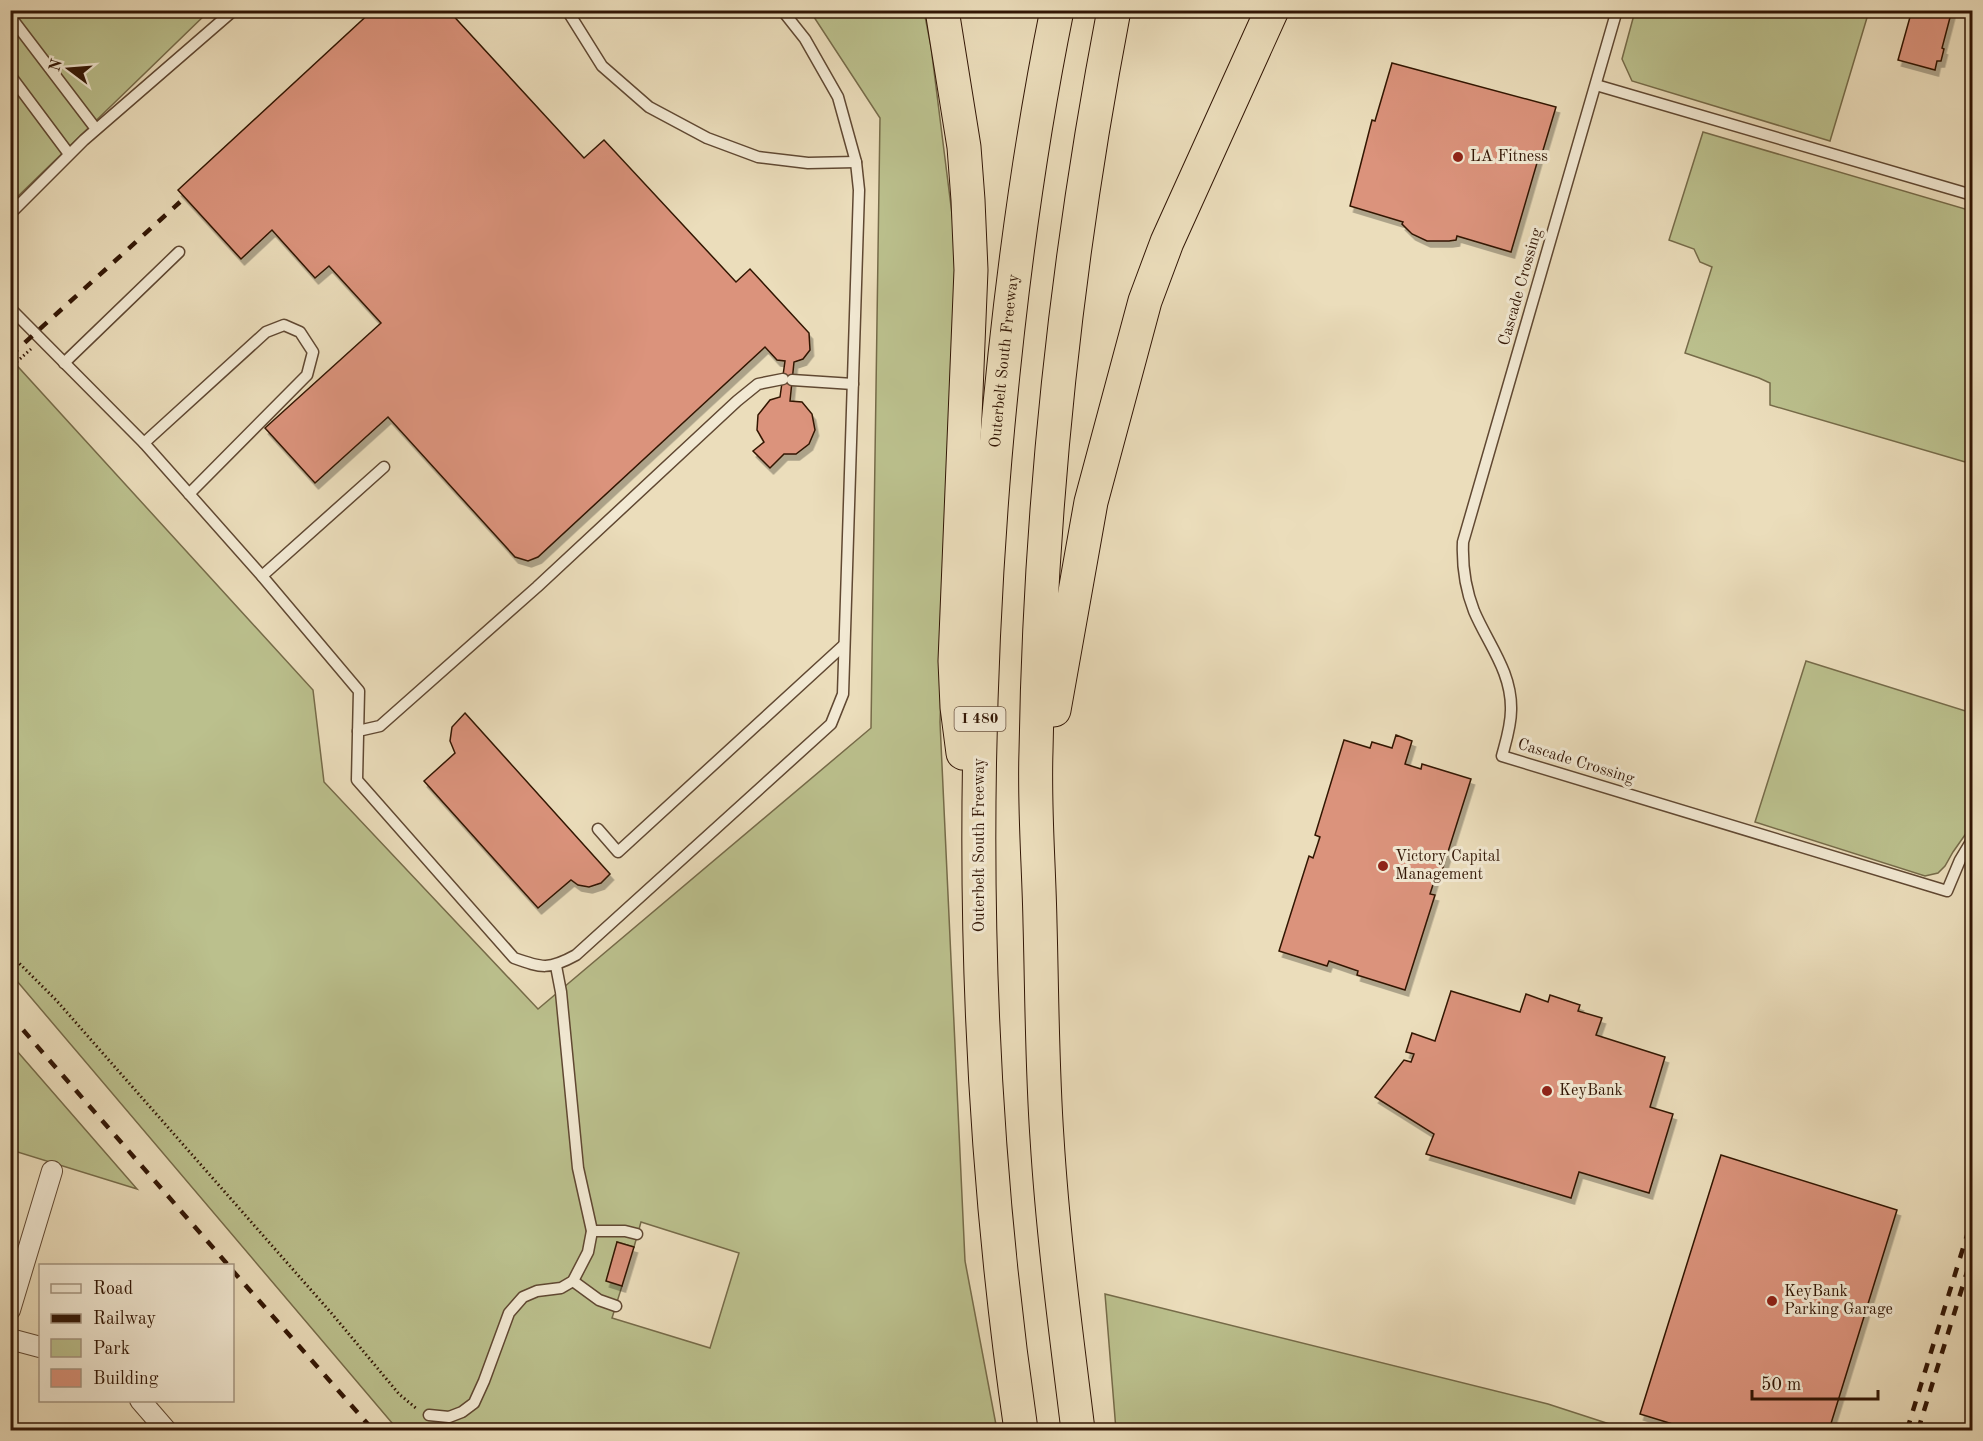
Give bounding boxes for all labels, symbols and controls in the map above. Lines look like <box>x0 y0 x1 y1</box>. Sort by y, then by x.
north arrow <box>39 39 99 99</box>
text: N <box>47 57 66 74</box>
place label: LA Fitness <box>1470 149 1548 165</box>
marker: LA Fitness <box>1451 150 1465 164</box>
street label: Cascade Crossing <box>1497 226 1546 348</box>
street label: Outerbelt South Freeway <box>988 273 1022 449</box>
road number: I 480 <box>954 707 1006 731</box>
street label: Cascade Crossing <box>1516 737 1637 787</box>
street label: Outerbelt South Freeway <box>972 757 988 932</box>
place label: Victory Capital Management <box>1395 849 1500 883</box>
marker: Victory Capital Management <box>1376 859 1390 873</box>
place label: KeyBank <box>1559 1083 1623 1099</box>
marker: KeyBank <box>1540 1084 1554 1098</box>
legend <box>39 1264 234 1402</box>
text: Road <box>93 1280 133 1298</box>
place label: KeyBank Parking Garage <box>1784 1284 1893 1318</box>
marker: KeyBank Parking Garage <box>1765 1294 1779 1308</box>
text: Railway <box>93 1310 156 1328</box>
text: Park <box>93 1340 130 1358</box>
scale bar <box>1752 1363 1878 1401</box>
text: Building <box>93 1370 159 1388</box>
text: 50 m <box>1761 1376 1801 1394</box>

